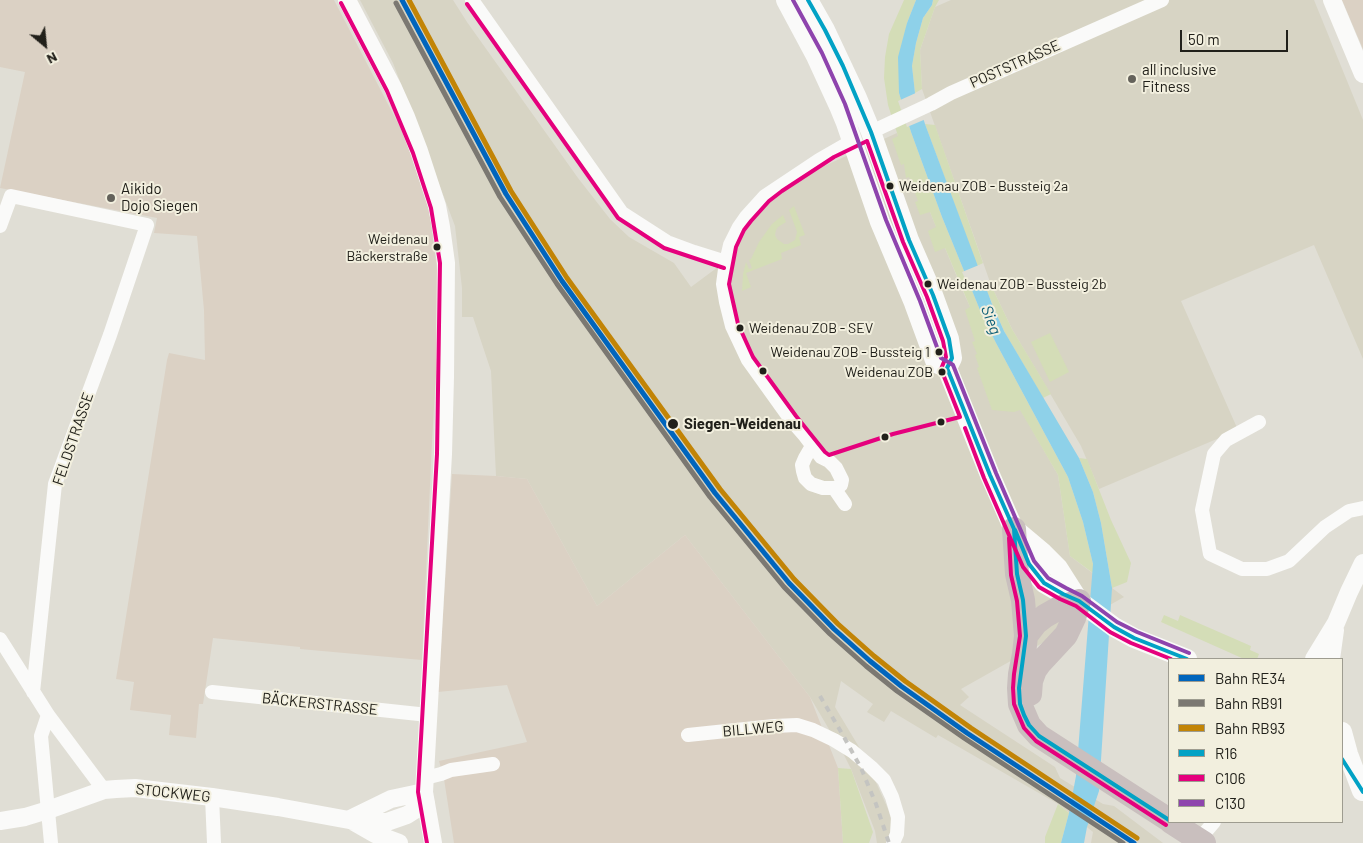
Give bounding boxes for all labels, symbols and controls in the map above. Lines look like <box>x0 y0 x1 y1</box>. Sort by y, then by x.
north arrow <box>20 20 70 70</box>
scale bar <box>1183 20 1290 52</box>
text: 50 m <box>1188 30 1220 48</box>
street label: POSTSTRASSE <box>967 36 1063 92</box>
text: N <box>44 49 60 68</box>
place label: all inclusive Fitness <box>1142 61 1217 96</box>
marker: all inclusive Fitness <box>1126 73 1138 85</box>
place label: Weidenau ZOB - Bussteig 2a <box>899 178 1068 194</box>
place label: Aikido Dojo Siegen <box>121 180 198 215</box>
marker: Weidenau ZOB - Bussteig 2a <box>885 181 895 191</box>
marker: Aikido Dojo Siegen <box>105 192 117 204</box>
place label: Weidenau Bäckerstraße <box>346 231 428 264</box>
marker: Weidenau Bäckerstraße <box>432 242 442 252</box>
place label: Weidenau ZOB - Bussteig 2b <box>937 276 1107 292</box>
marker: Weidenau ZOB - Bussteig 2b <box>923 279 933 289</box>
water label: Sieg <box>977 303 1005 337</box>
place label: Weidenau ZOB - SEV <box>749 320 873 336</box>
marker: Weidenau ZOB - SEV <box>735 323 745 333</box>
place label: Weidenau ZOB - Bussteig 1 <box>771 344 930 360</box>
marker: Weidenau ZOB - Bussteig 1 <box>934 347 944 357</box>
place label: Weidenau ZOB <box>845 364 933 380</box>
unlabelled marker <box>758 366 768 376</box>
marker: Weidenau ZOB <box>937 367 947 377</box>
street label: FELDSTRASSE <box>49 390 97 488</box>
place label: Siegen-Weidenau <box>684 415 801 433</box>
marker: Siegen-Weidenau <box>666 417 680 431</box>
unlabelled marker <box>936 417 946 427</box>
unlabelled marker <box>880 432 890 442</box>
legend <box>1168 658 1343 823</box>
text: Bahn RE34 <box>1215 669 1285 687</box>
street label: BÄCKERSTRASSE <box>261 689 379 719</box>
text: Bahn RB91 <box>1215 694 1283 712</box>
street label: BILLWEG <box>722 717 784 741</box>
text: Bahn RB93 <box>1215 719 1285 737</box>
text: R16 <box>1215 744 1237 762</box>
text: C106 <box>1215 769 1246 787</box>
street label: STOCKWEG <box>135 780 211 806</box>
text: C130 <box>1215 794 1246 812</box>

